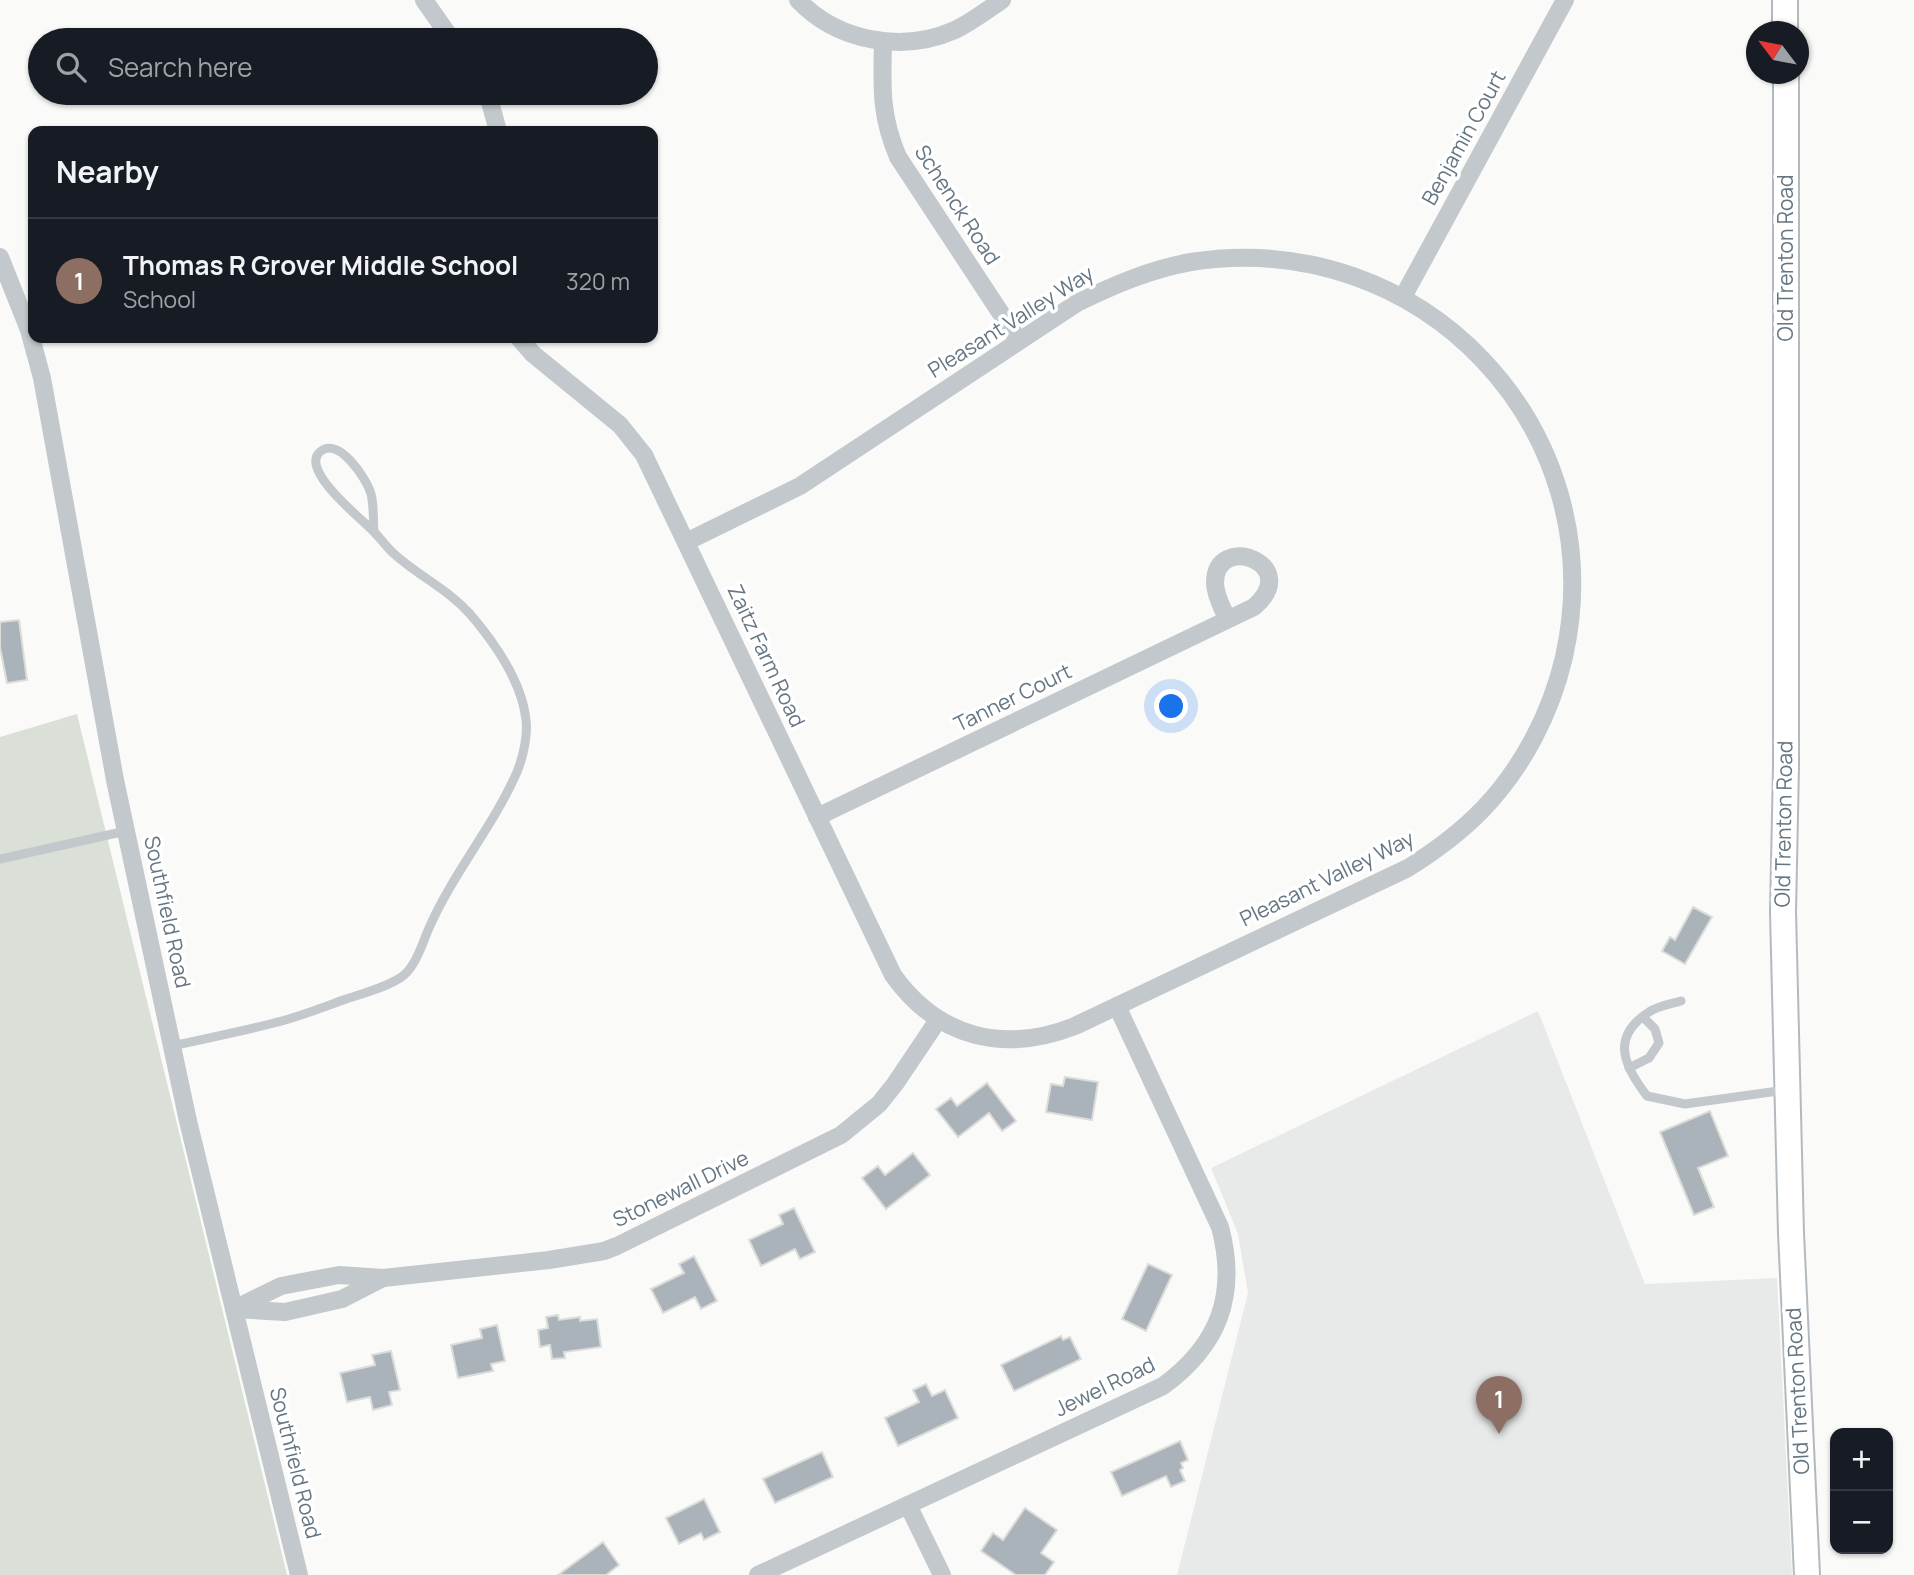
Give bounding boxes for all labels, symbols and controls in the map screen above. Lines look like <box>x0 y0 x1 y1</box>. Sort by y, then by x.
north arrow <box>1746 21 1809 84</box>
search box <box>28 28 658 105</box>
icon: search <box>52 48 90 86</box>
text: Search here <box>108 49 253 85</box>
street label: Benjamin Court <box>1415 65 1512 210</box>
street label: Schenck Road <box>909 139 1007 270</box>
text: Nearby <box>56 151 159 192</box>
street label: Old Trenton Road <box>1771 175 1799 341</box>
text: Thomas R Grover Middle School <box>123 247 518 283</box>
street label: Pleasant Valley Way <box>922 259 1099 383</box>
text: 1 <box>74 265 84 297</box>
text: 320 m <box>566 265 630 297</box>
text: School <box>123 283 196 315</box>
street label: Zaitz Farm Road <box>722 580 812 731</box>
street label: Tanner Court <box>949 657 1076 738</box>
your location <box>1154 689 1188 723</box>
street label: Old Trenton Road <box>1768 740 1798 908</box>
street label: Pleasant Valley Way <box>1235 824 1418 932</box>
street label: Southfield Road <box>138 833 198 991</box>
street label: Stonewall Drive <box>608 1143 753 1233</box>
street label: Old Trenton Road <box>1779 1307 1815 1475</box>
street label: Jewel Road <box>1050 1350 1159 1422</box>
pin: 1 <box>1476 1376 1522 1434</box>
street label: Southfield Road <box>264 1384 328 1541</box>
map controls <box>1830 1428 1893 1554</box>
button: + <box>1830 1428 1893 1491</box>
button: − <box>1830 1491 1893 1554</box>

